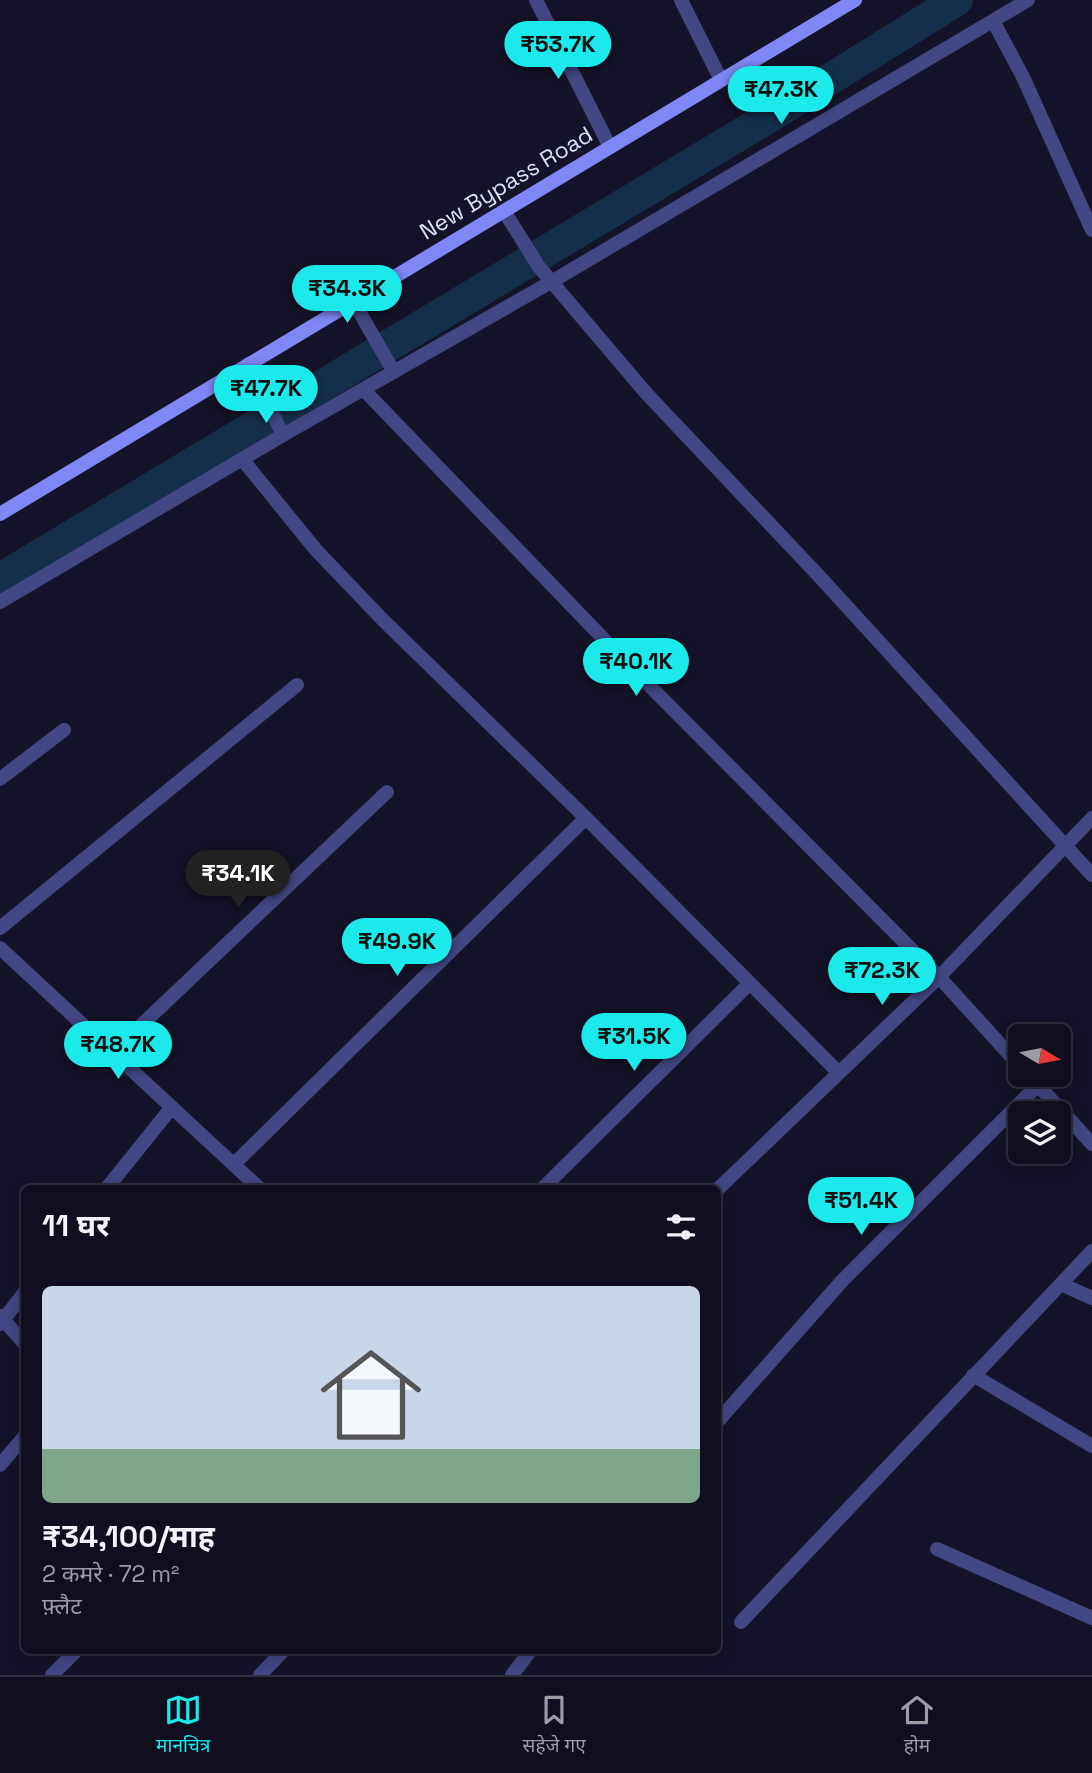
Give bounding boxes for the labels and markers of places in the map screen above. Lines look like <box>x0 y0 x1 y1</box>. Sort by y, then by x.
pin: ₹53.7K <box>501 22 615 81</box>
pin: ₹47.3K <box>724 66 838 126</box>
pin: ₹34.3K <box>290 266 404 325</box>
pin: ₹47.7K <box>209 366 323 425</box>
pin: ₹40.1K <box>579 638 693 698</box>
pin: ₹34.1K <box>181 850 295 910</box>
pin: ₹49.9K <box>340 918 454 978</box>
pin: ₹72.3K <box>825 948 939 1007</box>
pin: ₹31.5K <box>577 1014 691 1073</box>
pin: ₹48.7K <box>61 1021 175 1081</box>
pin: ₹51.4K <box>804 1178 918 1237</box>

